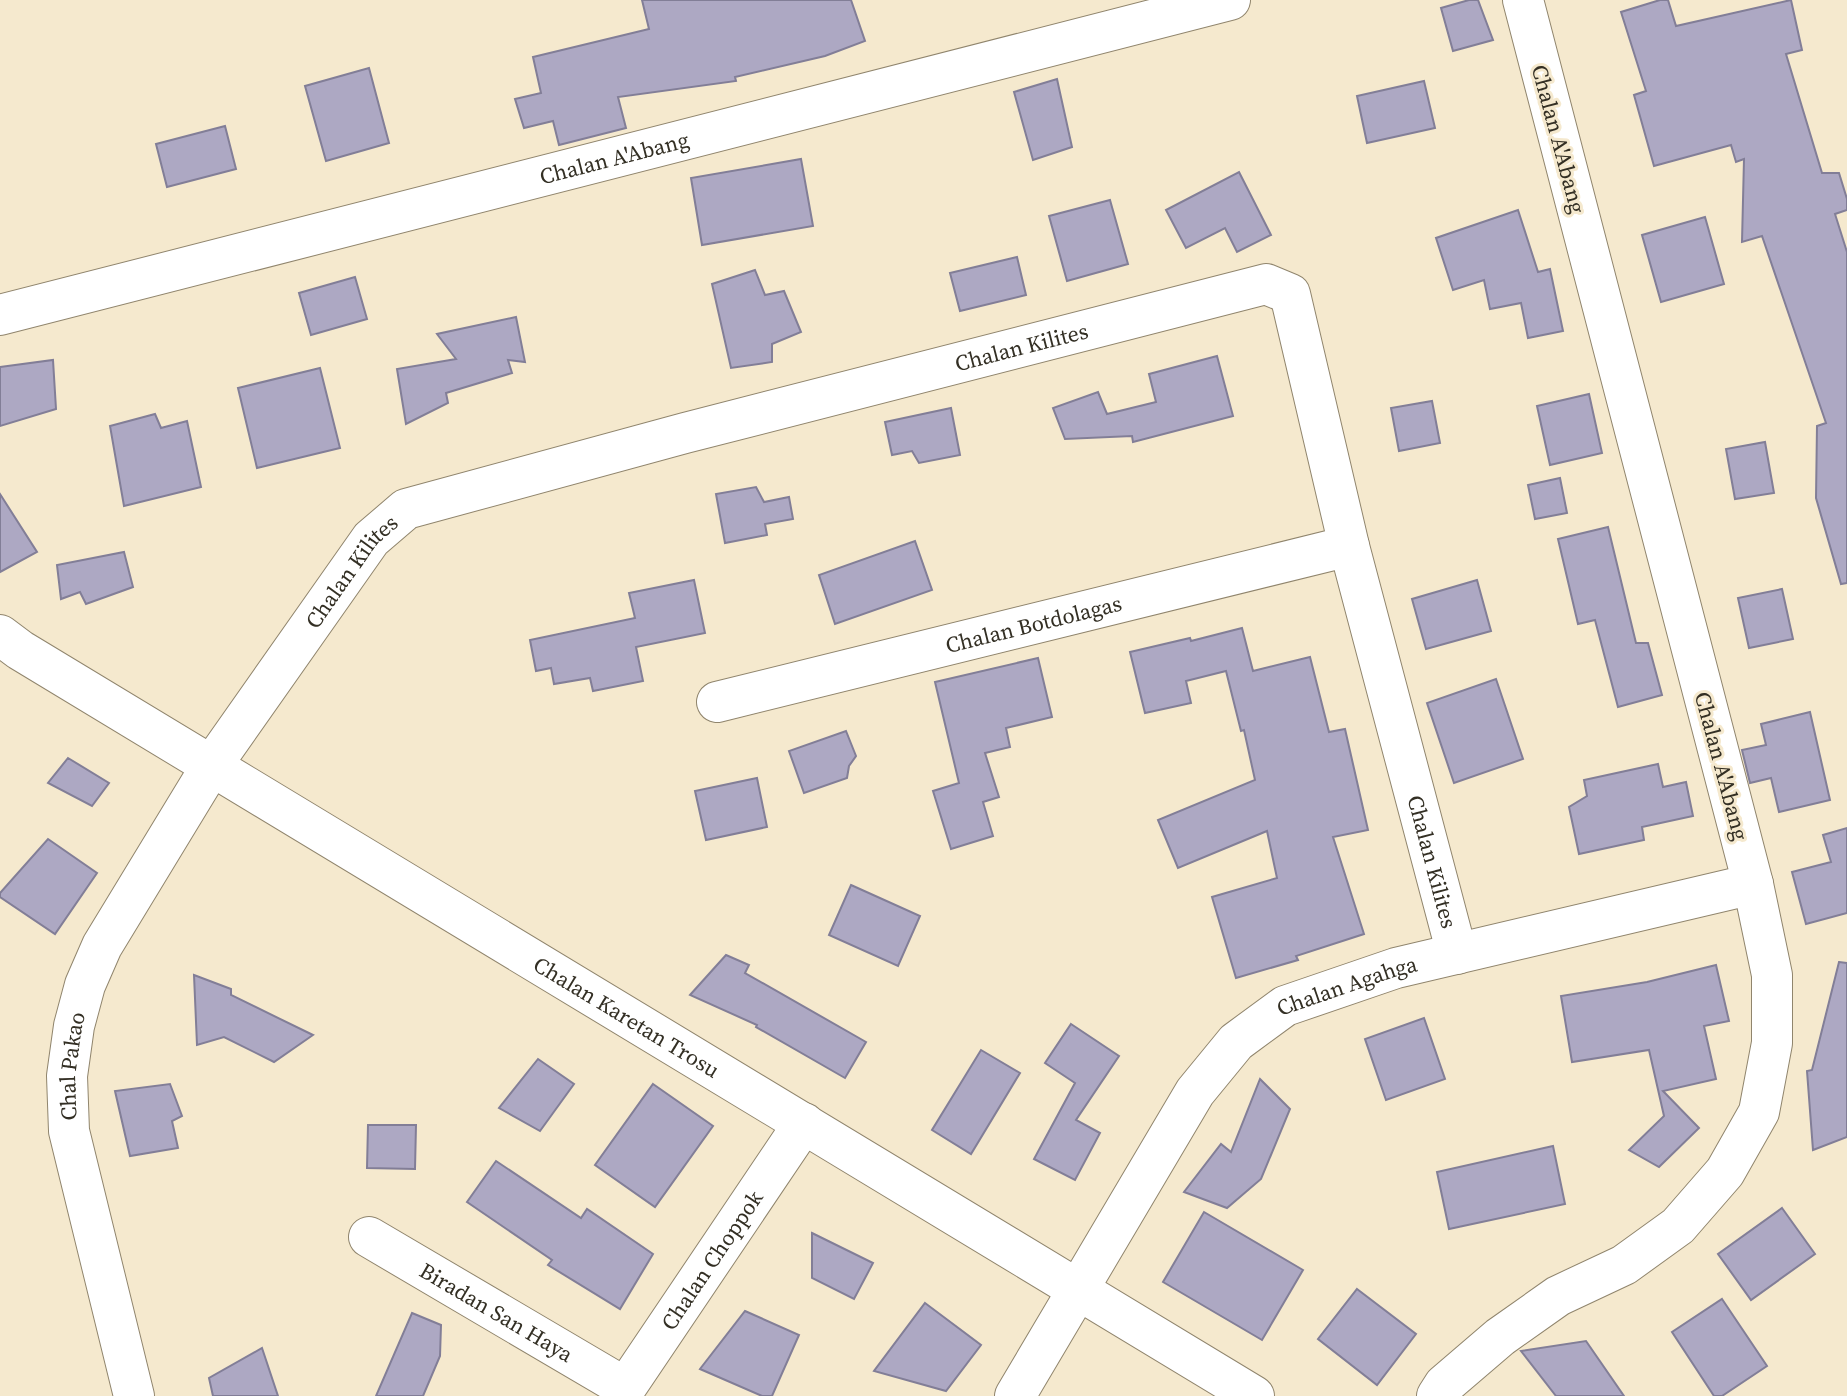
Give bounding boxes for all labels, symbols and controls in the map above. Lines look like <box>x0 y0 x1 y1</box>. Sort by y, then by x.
street label: Chalan A'Abang <box>1525 61 1593 217</box>
street label: Chalan A'Abang <box>536 124 692 191</box>
street label: Chalan Kilites <box>951 315 1091 378</box>
street label: Chalan Kilites <box>298 508 404 634</box>
street label: Chalan Botdolagas <box>942 588 1125 660</box>
street label: Chalan A'Abang <box>1688 688 1756 844</box>
street label: Chalan Kilites <box>1401 792 1465 932</box>
street label: Chalan Agahga <box>1270 948 1421 1023</box>
street label: Chalan Karetan Trosu <box>528 949 726 1085</box>
street label: Chal Pakao <box>52 1008 92 1121</box>
street label: Chalan Choppok <box>654 1183 770 1336</box>
street label: Biradan San Haya <box>414 1255 580 1369</box>

